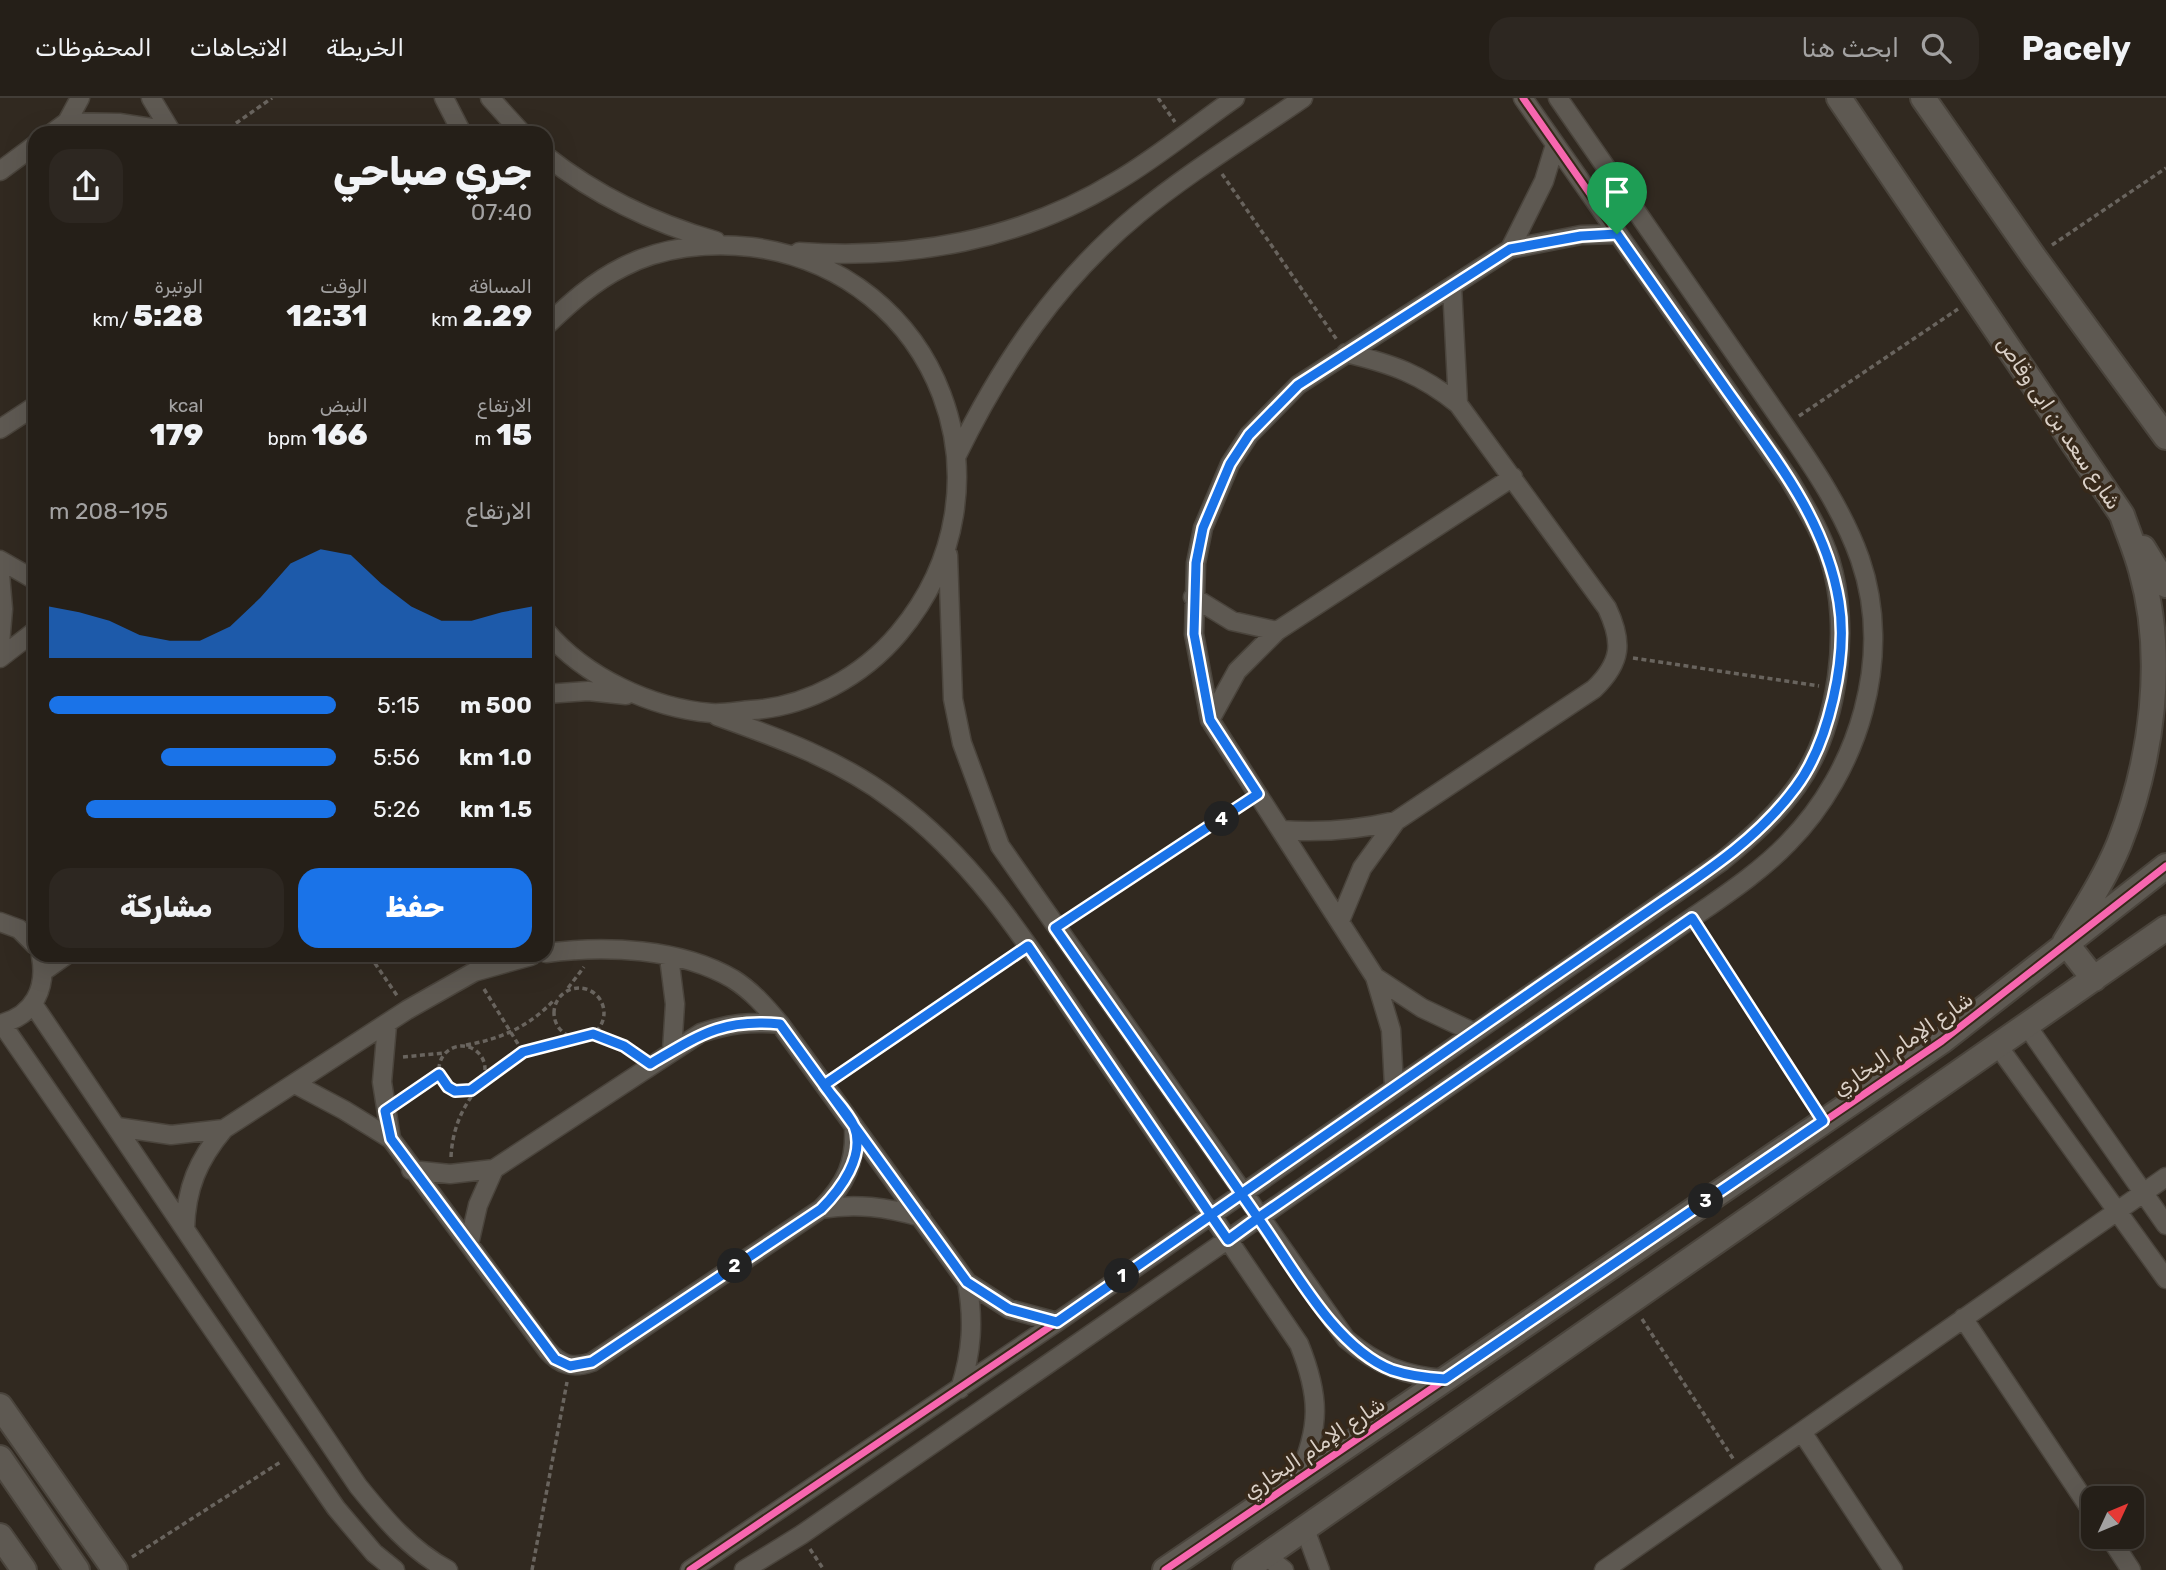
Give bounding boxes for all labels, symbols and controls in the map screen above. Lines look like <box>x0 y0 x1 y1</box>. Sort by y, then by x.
search box <box>1489 17 1979 80</box>
icon: search <box>1917 29 1955 67</box>
text: Pacely <box>2021 29 2131 68</box>
text: ابحث هنا <box>1801 33 1899 64</box>
text: المحفوظات <box>35 34 152 62</box>
text: الاتجاهات <box>190 34 288 62</box>
text: الخريطة <box>326 34 404 62</box>
button: share <box>49 149 123 223</box>
text: جري صباحي <box>333 149 532 195</box>
pin <box>1587 162 1647 234</box>
icon: arrive <box>1598 173 1636 211</box>
text: 07:40 <box>471 198 532 226</box>
text: الوتيرة <box>154 275 203 298</box>
text: الوقت <box>320 275 368 298</box>
text: المسافة <box>469 275 532 298</box>
text: 5:28 <box>133 298 203 334</box>
text: 12:31 <box>286 298 368 334</box>
text: 2.29 <box>463 298 532 334</box>
text: /km <box>92 308 133 331</box>
text: km <box>431 308 463 331</box>
street label: شارع سعد بن ابى وقاص <box>1990 331 2127 515</box>
text: kcal <box>168 394 203 417</box>
text: النبض <box>320 394 368 417</box>
text: الارتفاع <box>477 394 532 417</box>
text: 179 <box>150 417 203 453</box>
text: 166 <box>312 417 368 453</box>
text: 15 <box>496 417 532 453</box>
text: bpm <box>267 427 312 450</box>
text: m <box>475 427 496 450</box>
text: 195–208 m <box>49 497 168 525</box>
text: الارتفاع <box>466 497 532 525</box>
text: 5:15 <box>377 691 420 719</box>
text: 500 m <box>460 691 532 719</box>
text: 5:56 <box>373 743 420 771</box>
text: 1.0 km <box>459 743 532 771</box>
text: 5:26 <box>373 795 420 823</box>
text: 1.5 km <box>460 795 532 823</box>
pin: 4 <box>1204 802 1240 836</box>
text: 4 <box>1215 807 1228 830</box>
button: مشاركة <box>49 868 284 948</box>
button: حفظ <box>298 868 532 948</box>
street label: شارع الإمام البخاري <box>1828 986 1979 1103</box>
pin: 3 <box>1688 1184 1724 1218</box>
text: 3 <box>1699 1189 1712 1212</box>
pin: 2 <box>718 1248 752 1284</box>
text: 2 <box>728 1254 741 1277</box>
pin: 1 <box>1104 1258 1140 1294</box>
text: 1 <box>1117 1264 1126 1287</box>
street label: شارع الإمام البخاري <box>1238 1391 1390 1506</box>
north arrow <box>2081 1486 2144 1549</box>
map controls <box>2081 1486 2144 1549</box>

